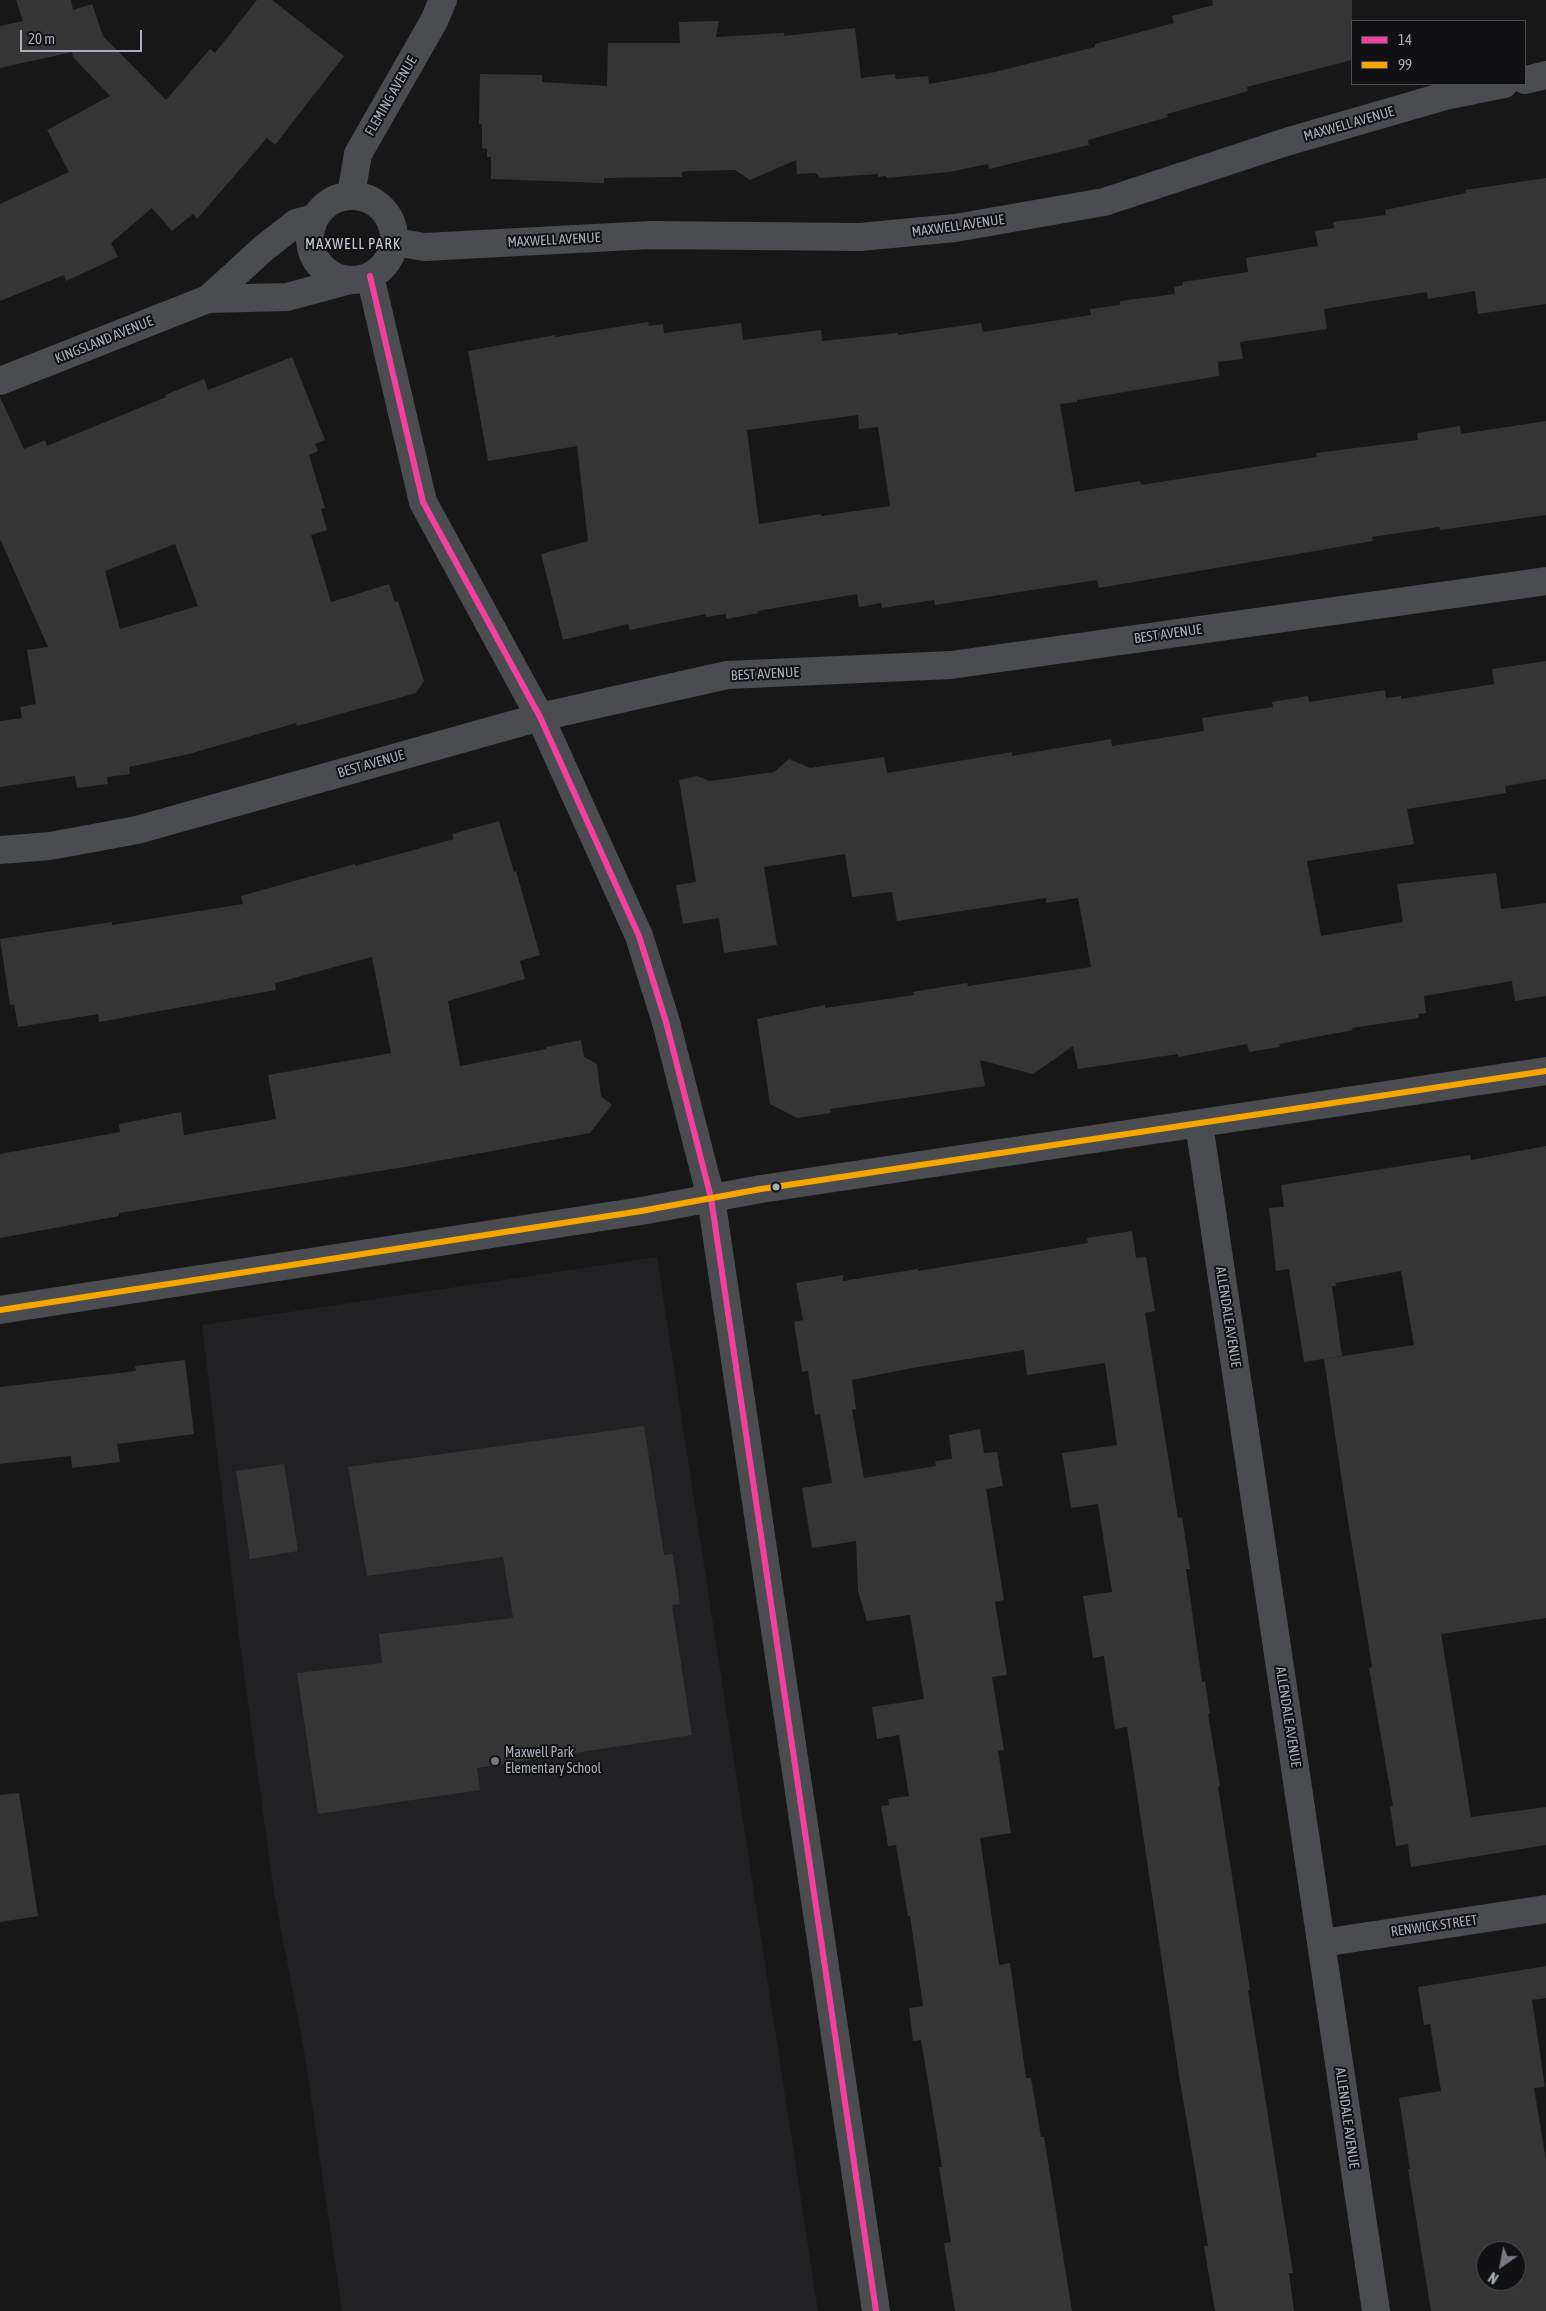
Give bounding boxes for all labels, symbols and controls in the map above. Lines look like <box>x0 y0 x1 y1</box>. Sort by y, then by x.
scale bar <box>22 20 145 52</box>
legend <box>1351 20 1526 85</box>
text: 20 m <box>28 30 55 47</box>
text: 14 <box>1398 31 1412 48</box>
street label: FLEMING AVENUE <box>361 53 421 139</box>
text: 99 <box>1398 56 1412 73</box>
street label: MAXWELL AVENUE <box>1302 103 1396 145</box>
street label: MAXWELL AVENUE <box>911 211 1005 241</box>
street label: MAXWELL AVENUE <box>507 229 601 251</box>
district label: MAXWELL PARK <box>303 235 403 253</box>
street label: KINGSLAND AVENUE <box>53 313 155 367</box>
street label: BEST AVENUE <box>1133 621 1203 647</box>
street label: BEST AVENUE <box>730 664 800 684</box>
street label: BEST AVENUE <box>336 746 406 782</box>
unlabelled marker <box>771 1182 781 1192</box>
street label: ALLENDALE AVENUE <box>1212 1265 1244 1369</box>
street label: ALLENDALE AVENUE <box>1272 1665 1304 1769</box>
place label: Maxwell Park Elementary School <box>505 1745 601 1778</box>
marker: Maxwell Park Elementary School <box>489 1755 501 1767</box>
street label: RENWICK STREET <box>1390 1912 1478 1940</box>
street label: ALLENDALE AVENUE <box>1332 2066 1362 2170</box>
north arrow <box>1476 2241 1526 2291</box>
text: N <box>1486 2269 1501 2287</box>

